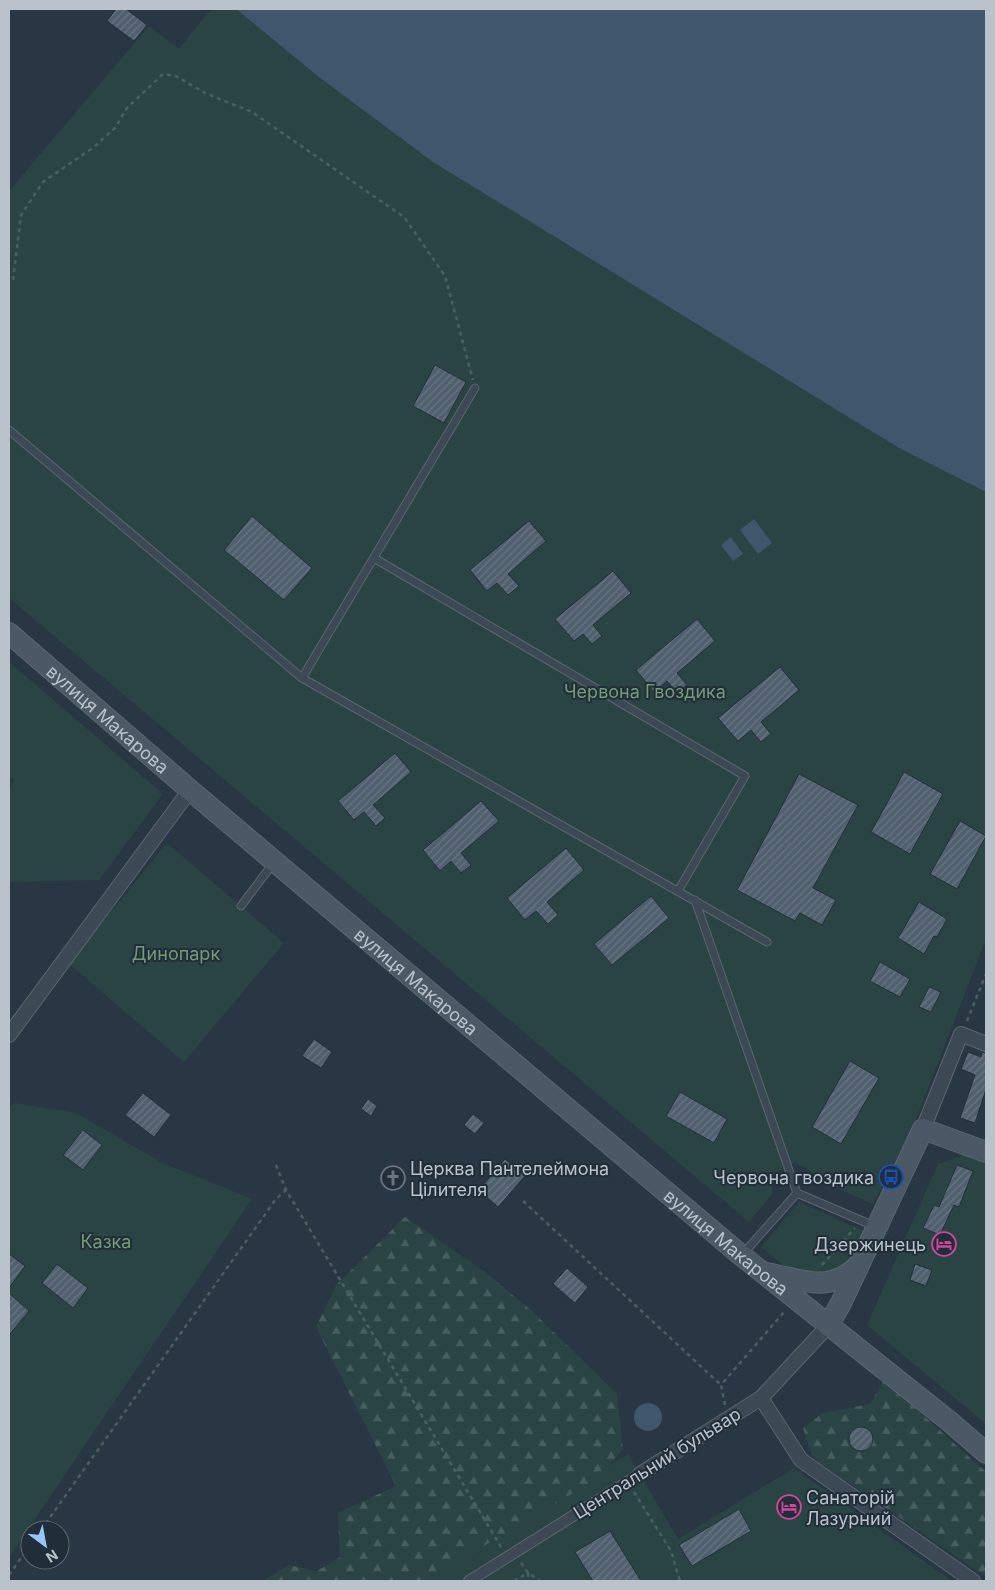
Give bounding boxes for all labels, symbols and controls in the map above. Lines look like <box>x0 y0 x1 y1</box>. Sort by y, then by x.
street label: вулиця Макарова <box>43 660 173 777</box>
park label: Червона Гвоздика <box>564 681 726 702</box>
street label: вулиця Макарова <box>351 923 482 1039</box>
park label: Динопарк <box>132 943 220 964</box>
place label: Церква Пантелеймона Цілителя <box>410 1158 609 1200</box>
bus stop icon: Червона гвоздика <box>878 1164 904 1190</box>
church icon: Церква Пантелеймона Цілителя <box>380 1165 406 1191</box>
place label: Червона гвоздика <box>713 1167 874 1188</box>
street label: вулиця Макарова <box>660 1185 793 1299</box>
park label: Казка <box>81 1231 131 1252</box>
hotel icon: Дзержинець <box>931 1231 957 1257</box>
place label: Дзержинець <box>814 1234 926 1255</box>
street label: Центральний бульвар <box>570 1403 744 1523</box>
place label: Санаторій Лазурний <box>806 1487 895 1529</box>
hotel icon: Санаторій Лазурний <box>776 1494 802 1520</box>
north arrow <box>20 1520 70 1570</box>
text: N <box>43 1546 61 1566</box>

